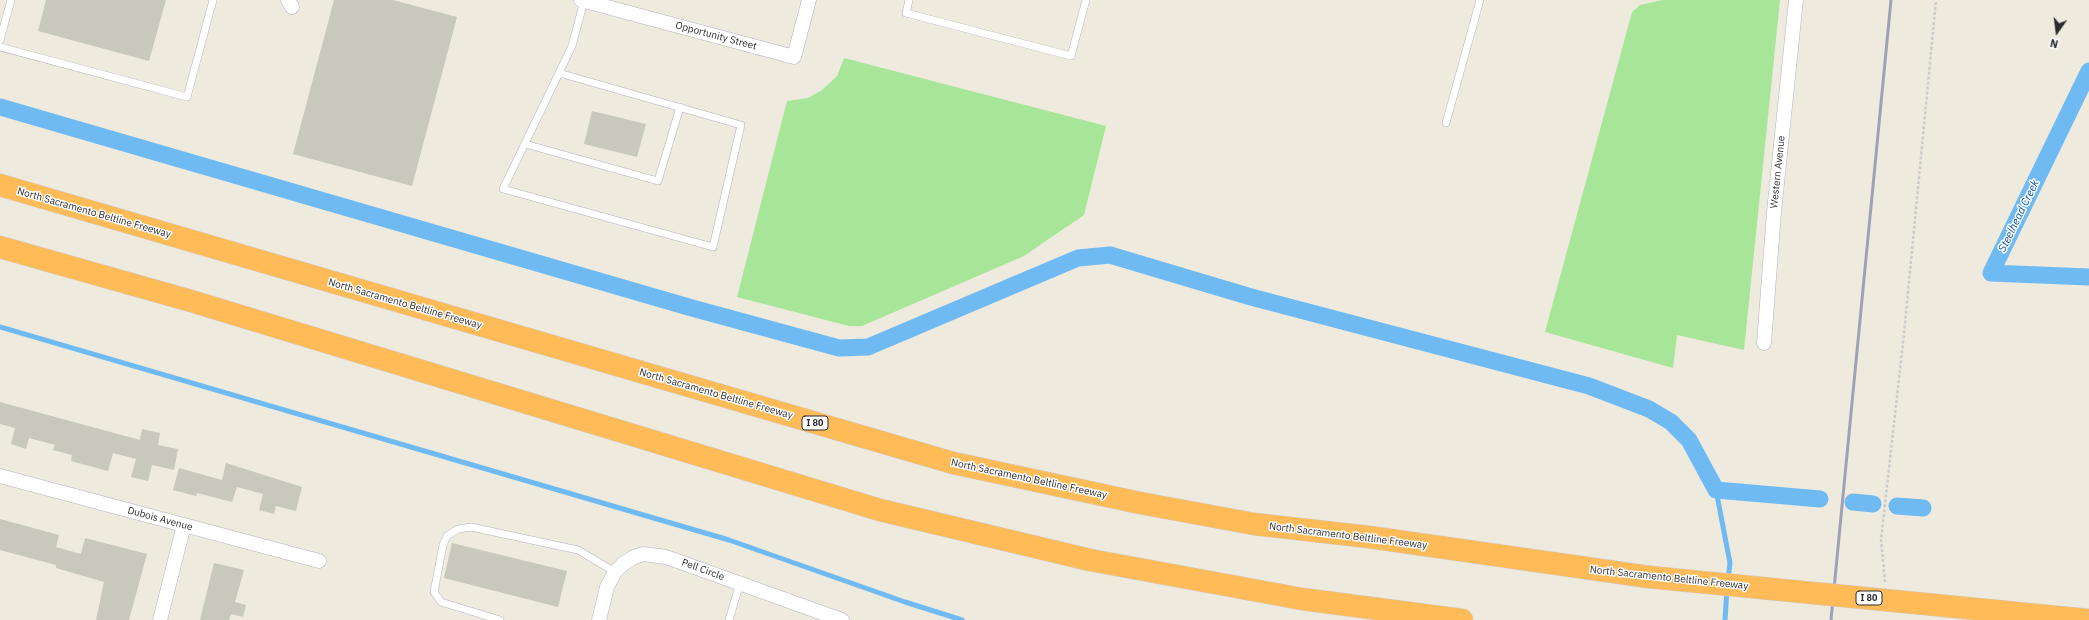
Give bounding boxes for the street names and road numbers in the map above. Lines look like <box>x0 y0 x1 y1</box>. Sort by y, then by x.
street label: Opportunity Street <box>674 19 758 53</box>
street label: Western Avenue <box>1768 135 1788 209</box>
street label: North Sacramento Beltline Freeway <box>16 185 172 241</box>
street label: North Sacramento Beltline Freeway <box>327 276 483 332</box>
street label: North Sacramento Beltline Freeway <box>638 366 794 422</box>
road number: I 80 <box>802 416 828 430</box>
street label: North Sacramento Beltline Freeway <box>950 457 1108 501</box>
street label: Dubois Avenue <box>126 505 194 533</box>
street label: North Sacramento Beltline Freeway <box>1268 520 1428 552</box>
street label: Pell Circle <box>680 557 726 583</box>
street label: North Sacramento Beltline Freeway <box>1589 564 1749 592</box>
road number: I 80 <box>1856 591 1882 605</box>

